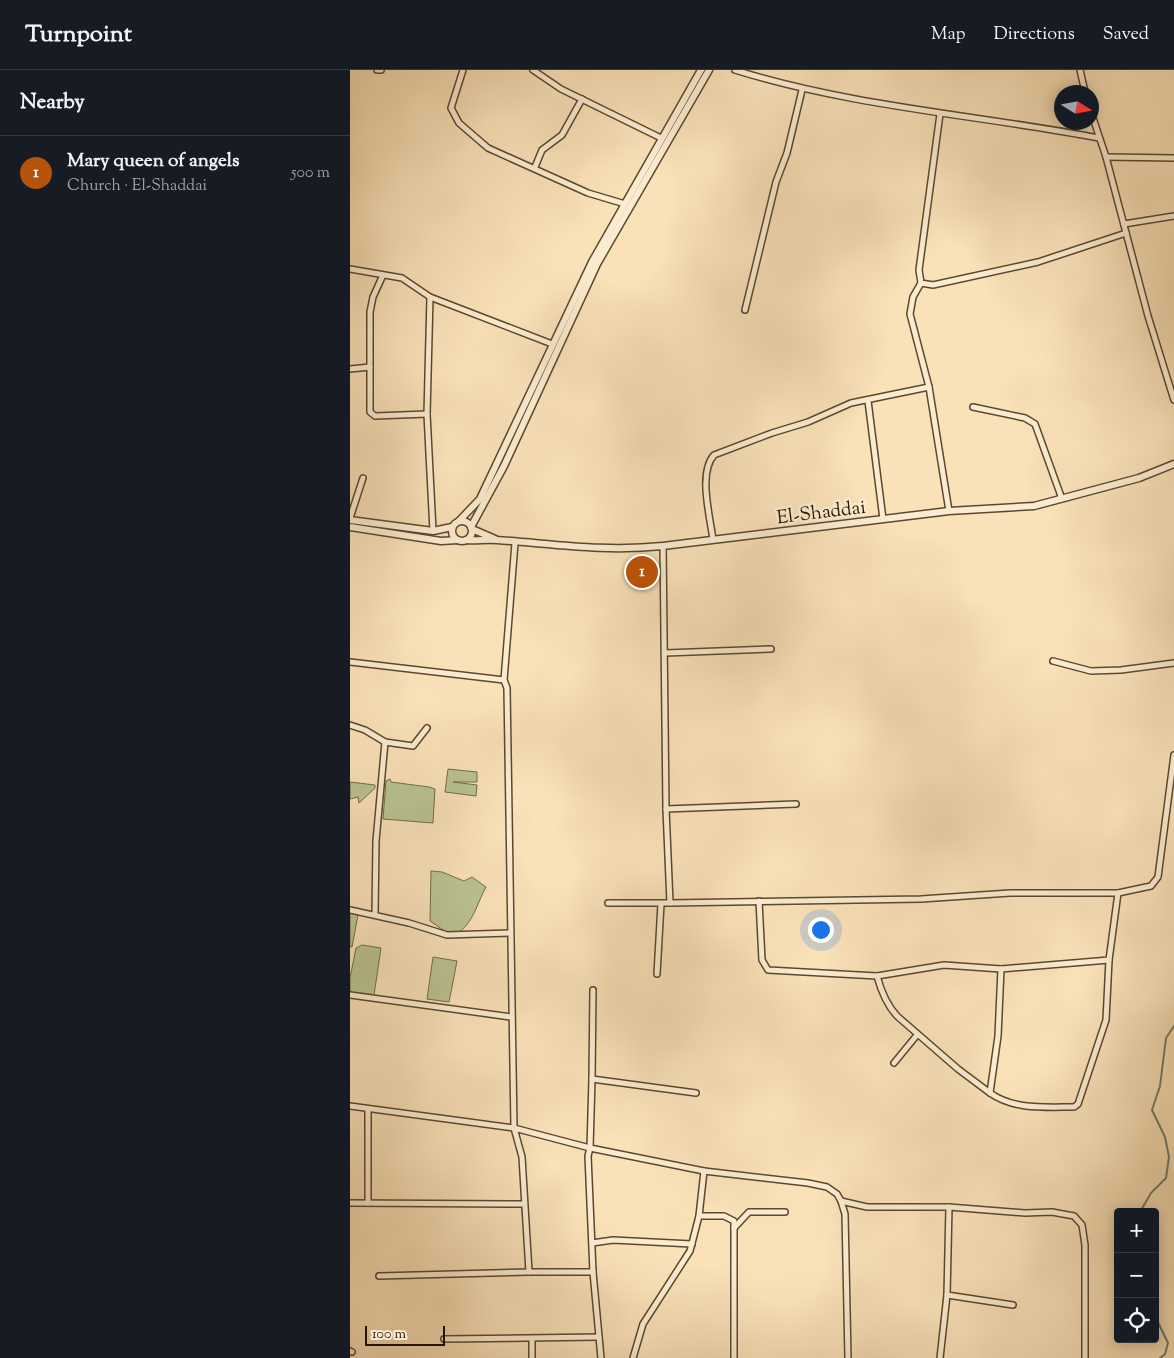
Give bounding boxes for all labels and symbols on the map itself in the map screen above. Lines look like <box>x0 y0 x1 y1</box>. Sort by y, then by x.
north arrow <box>1054 85 1099 130</box>
street label: El-Shaddai <box>775 495 867 532</box>
pin: 1 <box>626 553 658 591</box>
your location <box>808 917 834 943</box>
scale bar <box>365 1323 445 1346</box>

